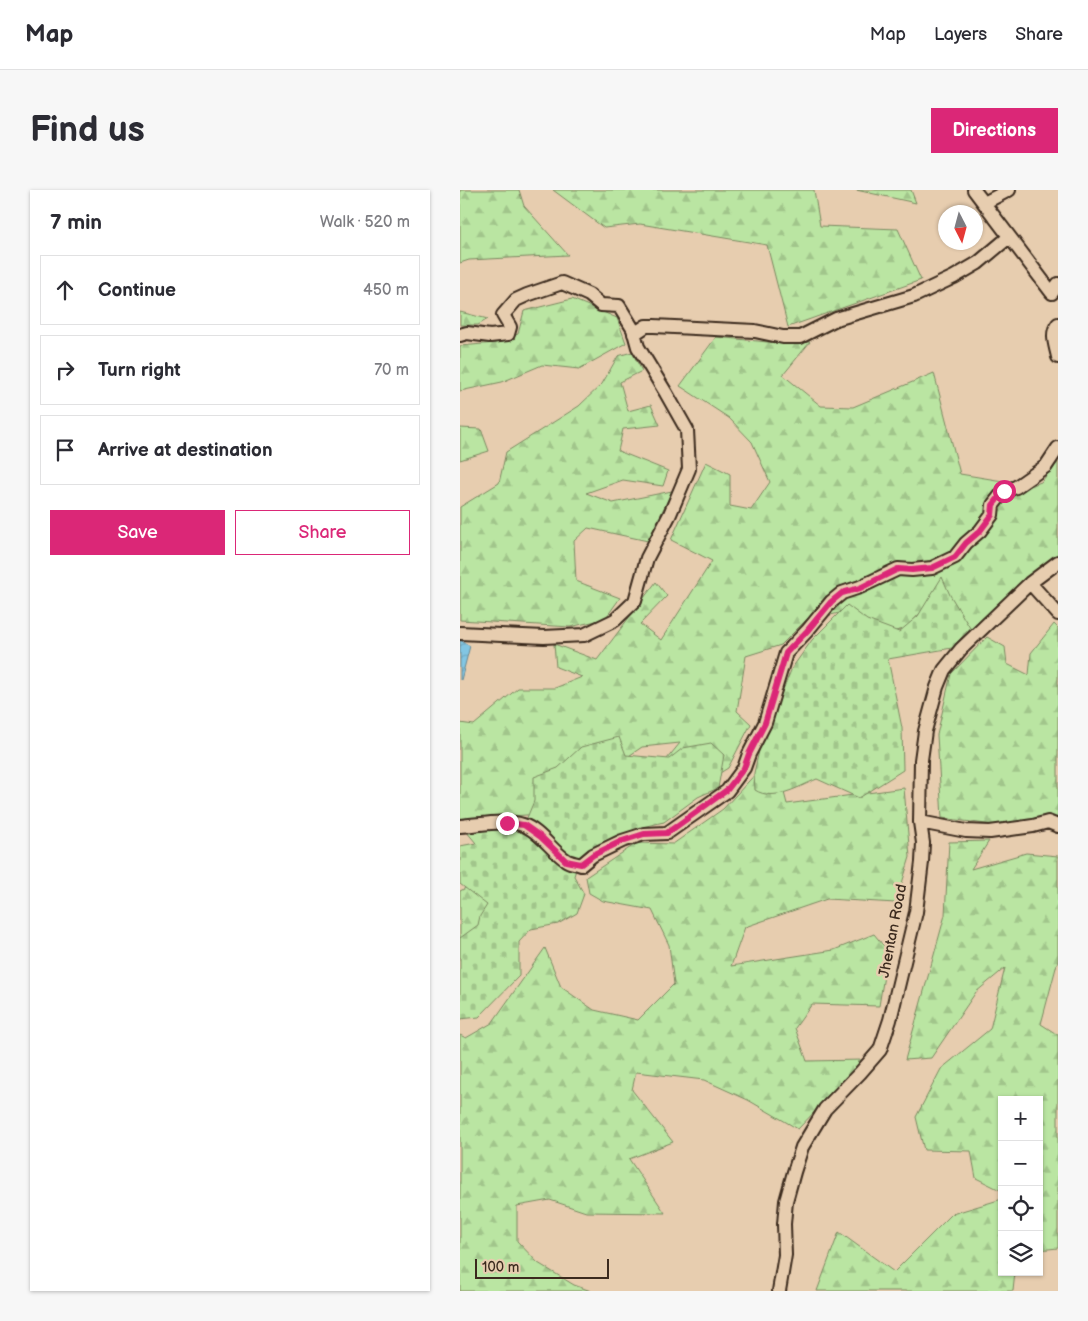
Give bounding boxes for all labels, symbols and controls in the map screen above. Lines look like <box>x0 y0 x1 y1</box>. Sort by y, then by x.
text: Map <box>25 20 73 49</box>
text: Map <box>870 24 906 45</box>
text: Layers <box>934 24 987 45</box>
text: Share <box>1015 24 1063 45</box>
button: Directions <box>931 108 1058 153</box>
text: Find us <box>30 109 145 152</box>
north arrow <box>938 205 983 250</box>
text: 7 min <box>50 210 102 235</box>
text: Walk · 520 m <box>320 213 410 232</box>
icon: ahead <box>51 276 79 304</box>
text: Continue <box>98 279 176 302</box>
text: 450 m <box>363 281 409 300</box>
icon: right <box>51 356 79 384</box>
text: Turn right <box>98 359 181 382</box>
text: 70 m <box>374 361 409 380</box>
icon: arrive <box>51 436 79 464</box>
text: Arrive at destination <box>98 439 273 462</box>
route start <box>993 480 1016 503</box>
button: Save <box>50 510 225 555</box>
button: Share <box>235 510 410 555</box>
route end <box>496 812 519 835</box>
street label: Jhentan Road <box>875 882 911 980</box>
map controls <box>998 1096 1043 1276</box>
button: + <box>998 1096 1043 1141</box>
button: − <box>998 1141 1043 1186</box>
button: locate <box>998 1186 1043 1231</box>
button: layers <box>998 1231 1043 1276</box>
scale bar <box>475 1256 609 1279</box>
text: 100 m <box>482 1259 519 1276</box>

